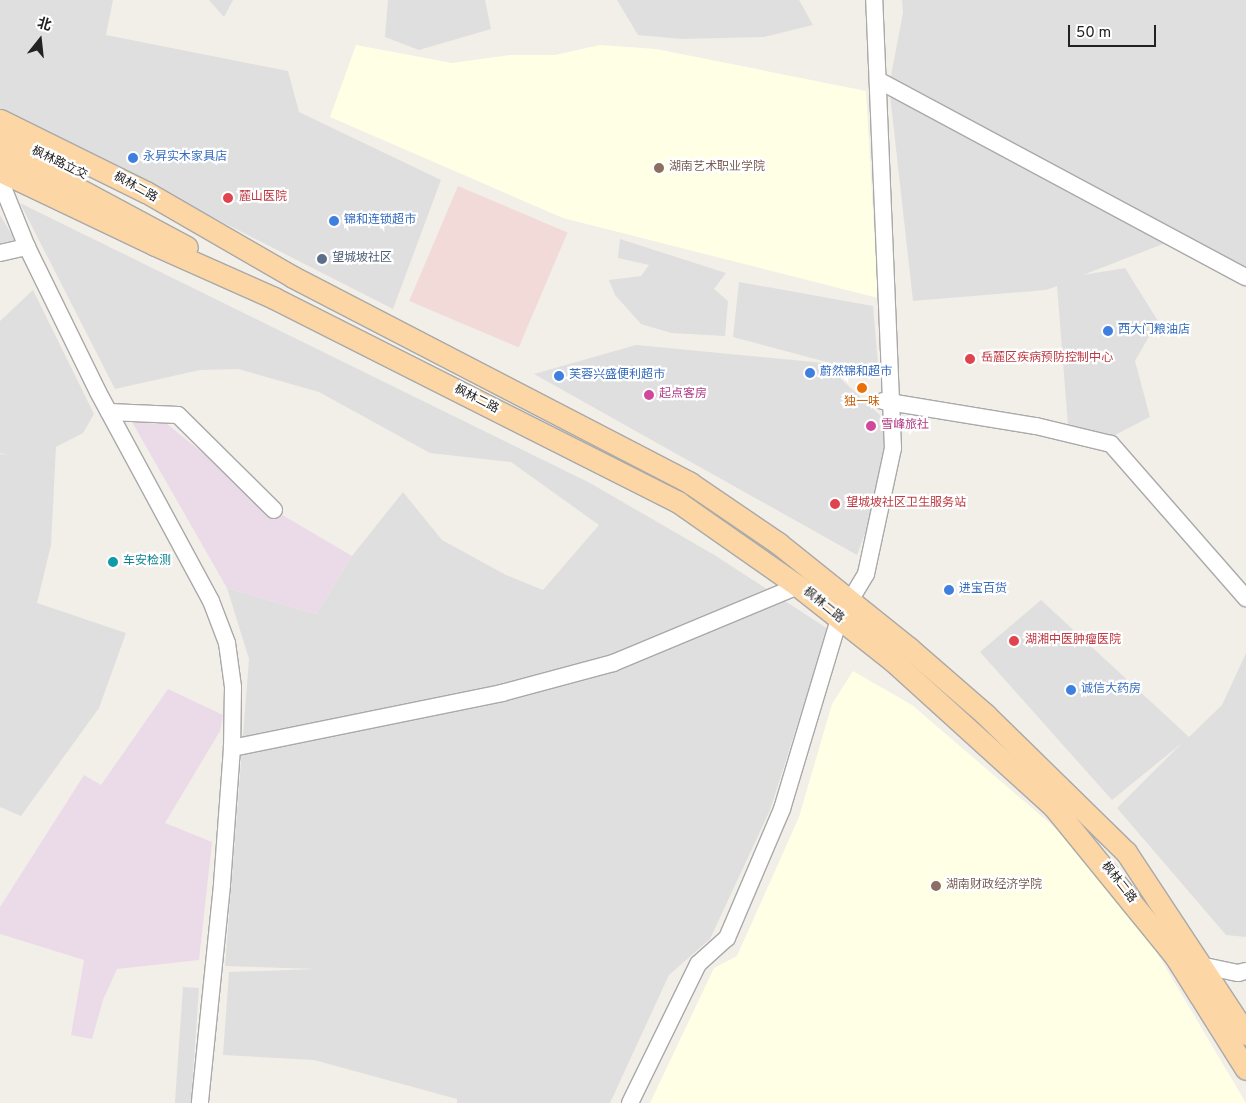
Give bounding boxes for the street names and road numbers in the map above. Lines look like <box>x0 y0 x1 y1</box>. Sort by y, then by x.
street label: 枫林路立交 <box>29 144 89 184</box>
street label: 枫林二路 <box>111 170 159 206</box>
street label: 枫林二路 <box>451 383 501 417</box>
street label: 枫林二路 <box>800 585 846 627</box>
street label: 枫林二路 <box>1098 860 1138 906</box>

